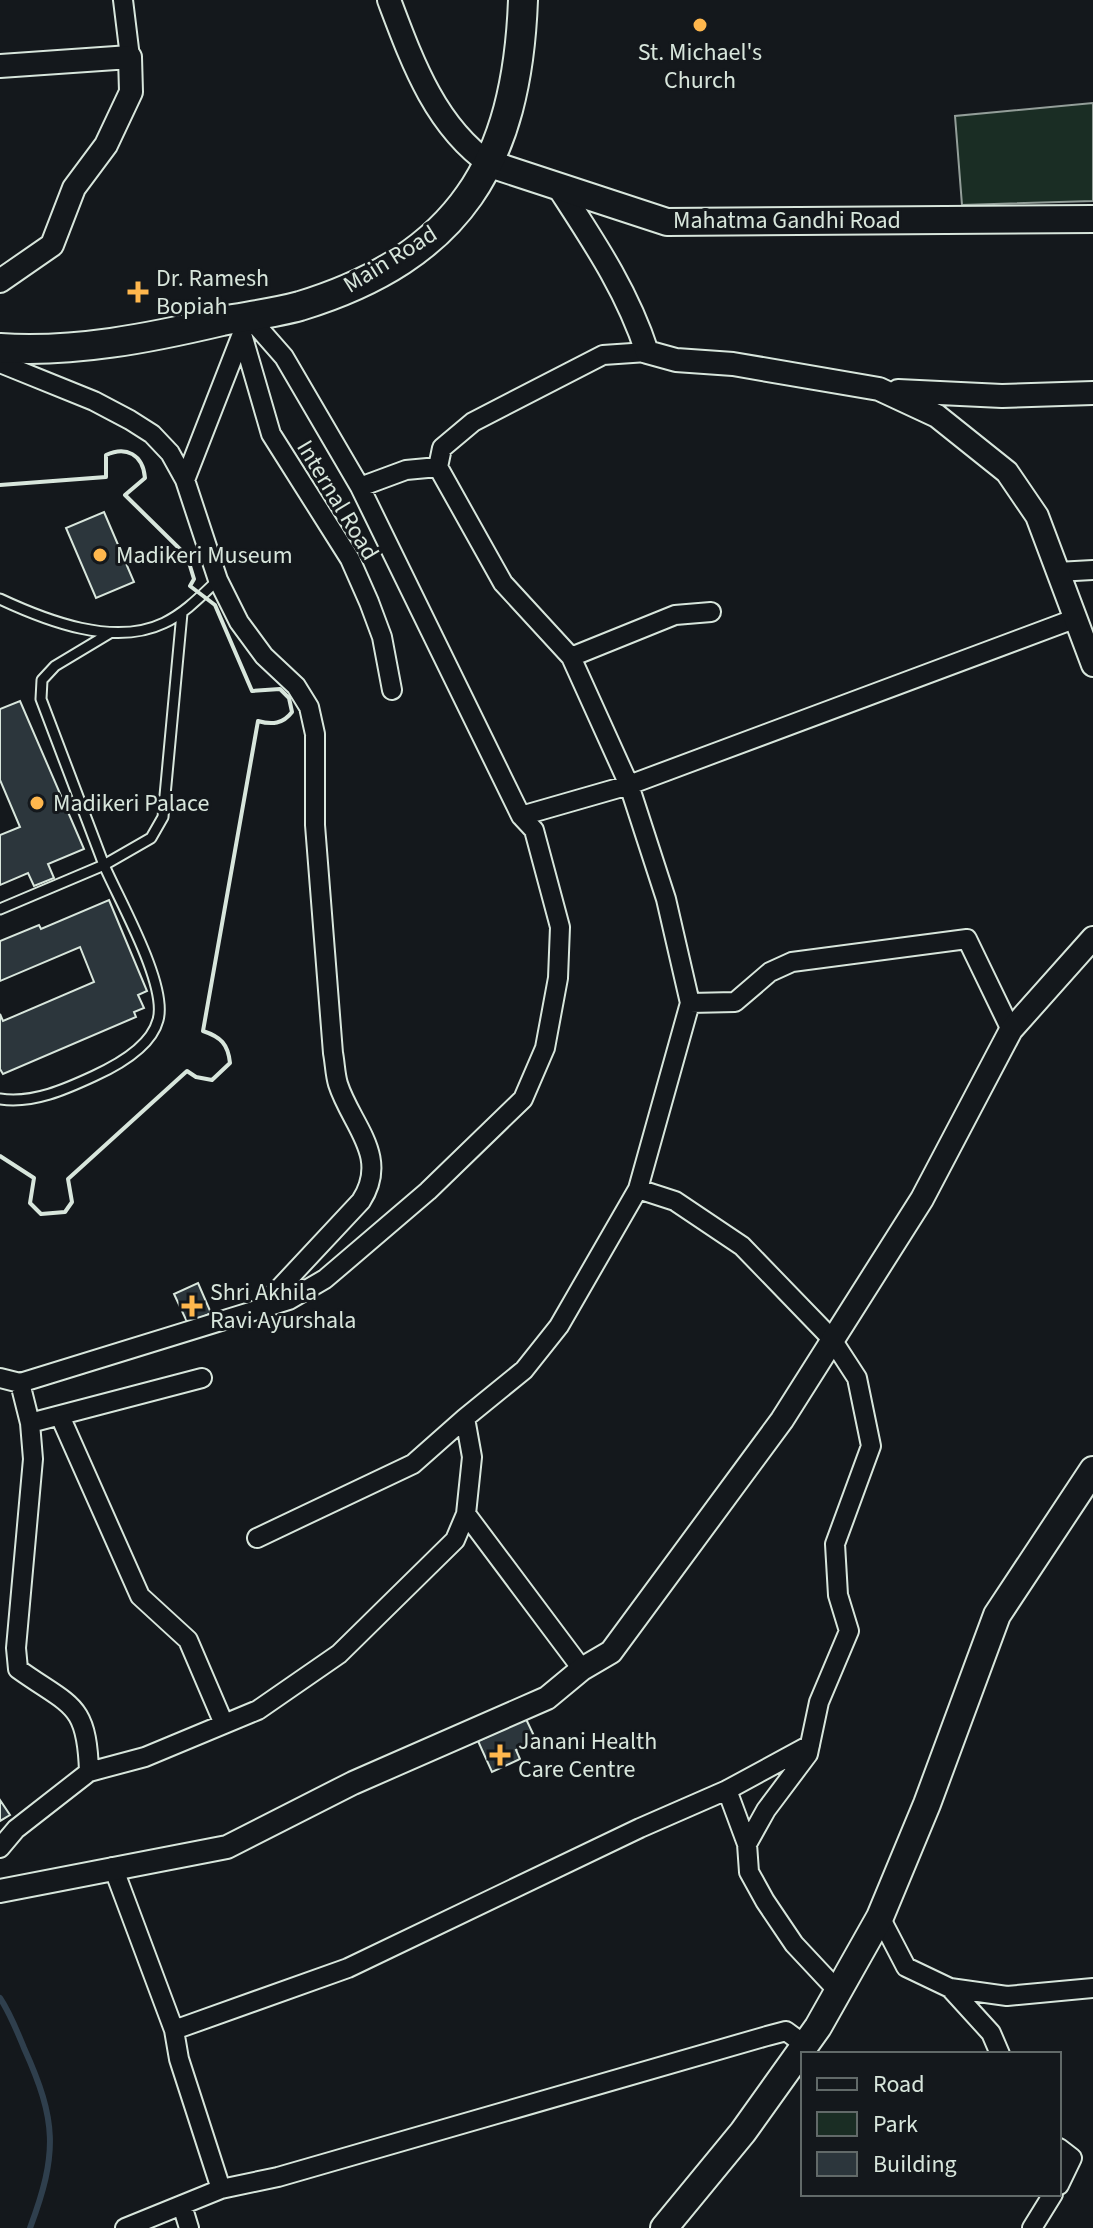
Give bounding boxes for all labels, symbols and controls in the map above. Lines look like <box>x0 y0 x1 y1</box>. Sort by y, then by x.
marker: St. Michael's Church <box>691 16 709 34</box>
place label: St. Michael's Church <box>638 35 762 98</box>
street label: Mahatma Gandhi Road <box>673 203 901 238</box>
street label: Main Road <box>337 217 444 302</box>
place label: Dr. Ramesh Bopiah <box>156 261 269 324</box>
marker: Dr. Ramesh Bopiah <box>127 281 149 303</box>
street label: Internal Road <box>288 433 387 567</box>
place label: Madikeri Museum <box>116 538 293 573</box>
marker: Madikeri Museum <box>91 546 109 564</box>
place label: Madikeri Palace <box>53 786 209 821</box>
marker: Madikeri Palace <box>28 794 46 812</box>
place label: Shri Akhila Ravi Ayurshala <box>210 1275 356 1338</box>
marker: Shri Akhila Ravi Ayurshala <box>181 1295 203 1317</box>
place label: Janani Health Care Centre <box>518 1724 657 1787</box>
marker: Janani Health Care Centre <box>489 1744 511 1766</box>
legend <box>801 2052 1061 2196</box>
text: Road <box>873 2067 925 2102</box>
text: Park <box>873 2107 918 2142</box>
text: Building <box>873 2147 957 2182</box>

